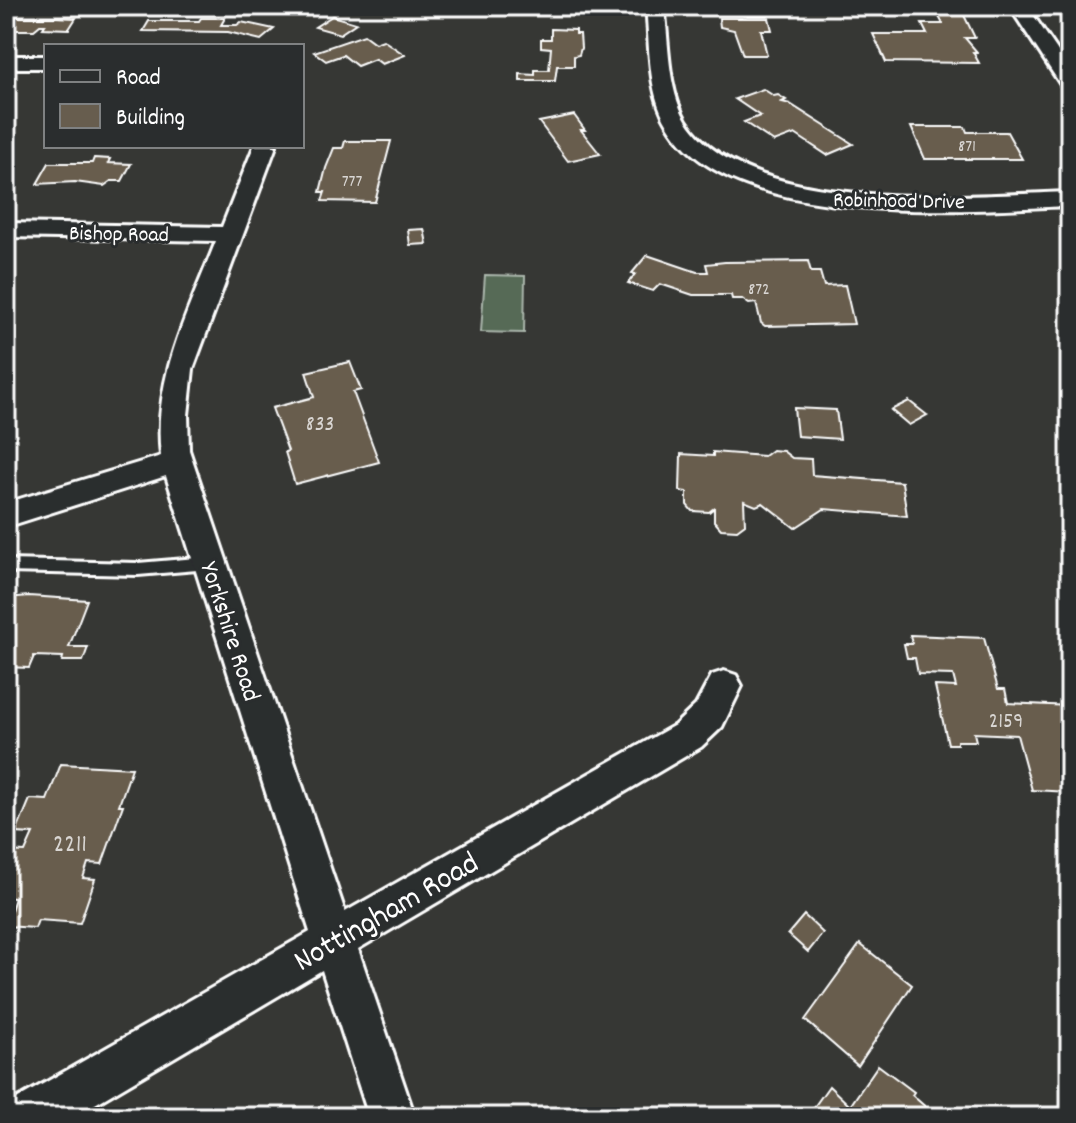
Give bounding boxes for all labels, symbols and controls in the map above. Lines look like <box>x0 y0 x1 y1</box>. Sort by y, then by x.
legend <box>44 44 304 148</box>
text: Road <box>116 62 161 96</box>
text: Building <box>116 102 185 136</box>
house number: 871 <box>958 135 976 160</box>
house number: 777 <box>342 170 362 195</box>
street label: Robinhood Drive <box>833 186 965 219</box>
street label: Bishop Road <box>69 219 169 252</box>
house number: 872 <box>748 278 770 303</box>
house number: 833 <box>306 410 334 441</box>
street label: Yorkshire Road <box>189 558 269 707</box>
house number: 2159 <box>989 707 1023 738</box>
house number: 2211 <box>53 827 87 864</box>
street label: Nottingham Road <box>286 843 489 986</box>

